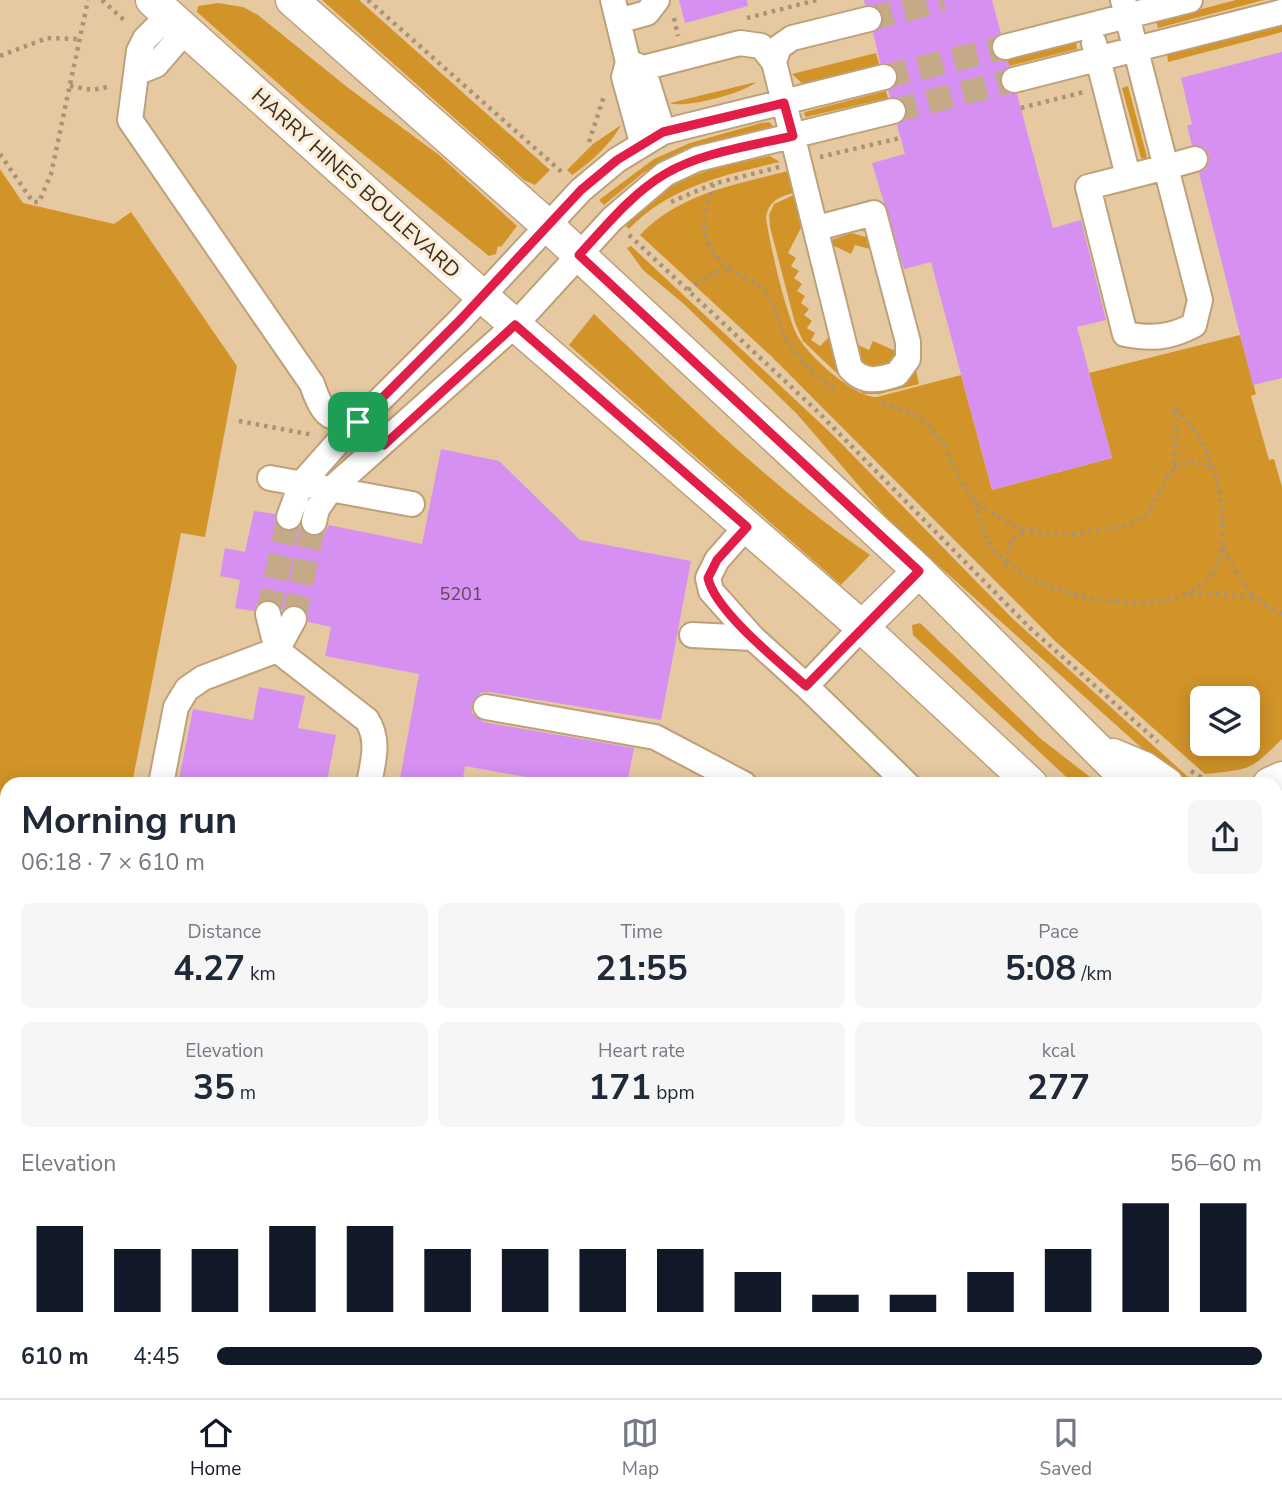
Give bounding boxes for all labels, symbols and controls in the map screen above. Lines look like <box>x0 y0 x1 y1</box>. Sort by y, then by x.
street label: HARRY HINES BOULEVARD <box>246 82 466 284</box>
pin <box>328 392 388 452</box>
icon: arrive <box>339 403 377 441</box>
house number: 5201 <box>439 582 483 606</box>
map controls <box>1190 686 1260 756</box>
button: layers <box>1190 686 1260 756</box>
text: Morning run <box>21 795 237 846</box>
button: share <box>1188 800 1262 874</box>
text: 06:18 · 7 × 610 m <box>21 847 205 878</box>
text: Distance <box>188 919 261 945</box>
text: Time <box>620 919 663 945</box>
text: Pace <box>1038 919 1079 945</box>
text: 4.27 <box>173 945 245 992</box>
text: 21:55 <box>595 945 688 992</box>
text: 5:08 <box>1005 945 1076 992</box>
text: km <box>245 961 276 987</box>
text: /km <box>1076 961 1112 987</box>
text: Elevation <box>185 1038 264 1064</box>
text: Heart rate <box>598 1038 685 1064</box>
text: kcal <box>1042 1038 1075 1064</box>
text: 35 <box>193 1064 235 1111</box>
text: 171 <box>588 1064 651 1111</box>
text: 277 <box>1027 1064 1090 1111</box>
text: m <box>235 1080 256 1106</box>
text: bpm <box>651 1080 695 1106</box>
text: Elevation <box>21 1148 116 1179</box>
text: 56–60 m <box>1170 1148 1262 1179</box>
text: 610 m <box>21 1341 89 1372</box>
text: 4:45 <box>133 1341 180 1372</box>
tab: Home <box>190 1414 241 1482</box>
tab: Map <box>621 1414 659 1482</box>
tab: Saved <box>1039 1414 1092 1482</box>

